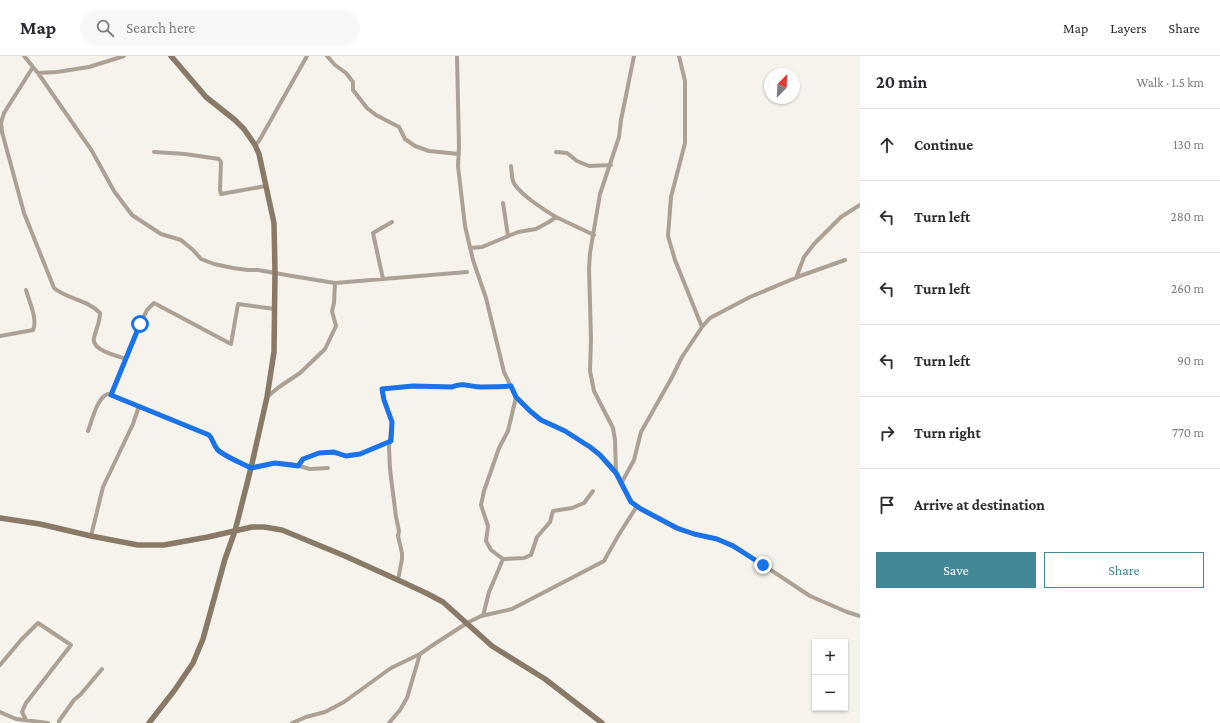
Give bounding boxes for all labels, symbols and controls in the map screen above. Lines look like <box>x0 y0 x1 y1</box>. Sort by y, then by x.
search box <box>80 10 360 46</box>
text: Map <box>20 17 56 38</box>
icon: search <box>94 17 116 39</box>
text: Search here <box>126 20 195 36</box>
text: Map <box>1063 20 1088 36</box>
text: Layers <box>1110 20 1147 36</box>
text: Share <box>1169 20 1200 36</box>
north arrow <box>764 68 800 104</box>
text: 20 min <box>876 73 927 92</box>
text: Walk · 1.5 km <box>1136 75 1204 90</box>
icon: ahead <box>876 134 898 156</box>
text: Continue <box>914 137 973 153</box>
text: 130 m <box>1173 137 1204 152</box>
icon: left <box>876 206 898 228</box>
text: Turn left <box>914 209 970 225</box>
text: 280 m <box>1171 209 1204 224</box>
icon: left <box>876 278 898 300</box>
text: Turn left <box>914 281 970 297</box>
text: 260 m <box>1171 281 1204 296</box>
route start <box>131 315 149 333</box>
icon: left <box>876 350 898 372</box>
text: Turn left <box>914 353 970 369</box>
text: 90 m <box>1177 353 1204 368</box>
icon: right <box>876 422 898 444</box>
text: Turn right <box>914 425 981 441</box>
text: 770 m <box>1172 425 1204 440</box>
icon: arrive <box>876 494 898 516</box>
text: Arrive at destination <box>914 497 1045 513</box>
button: Save <box>876 552 1036 588</box>
button: Share <box>1044 552 1204 588</box>
route end <box>754 556 772 574</box>
map controls <box>812 639 848 711</box>
button: + <box>812 639 848 675</box>
button: − <box>812 675 848 711</box>

